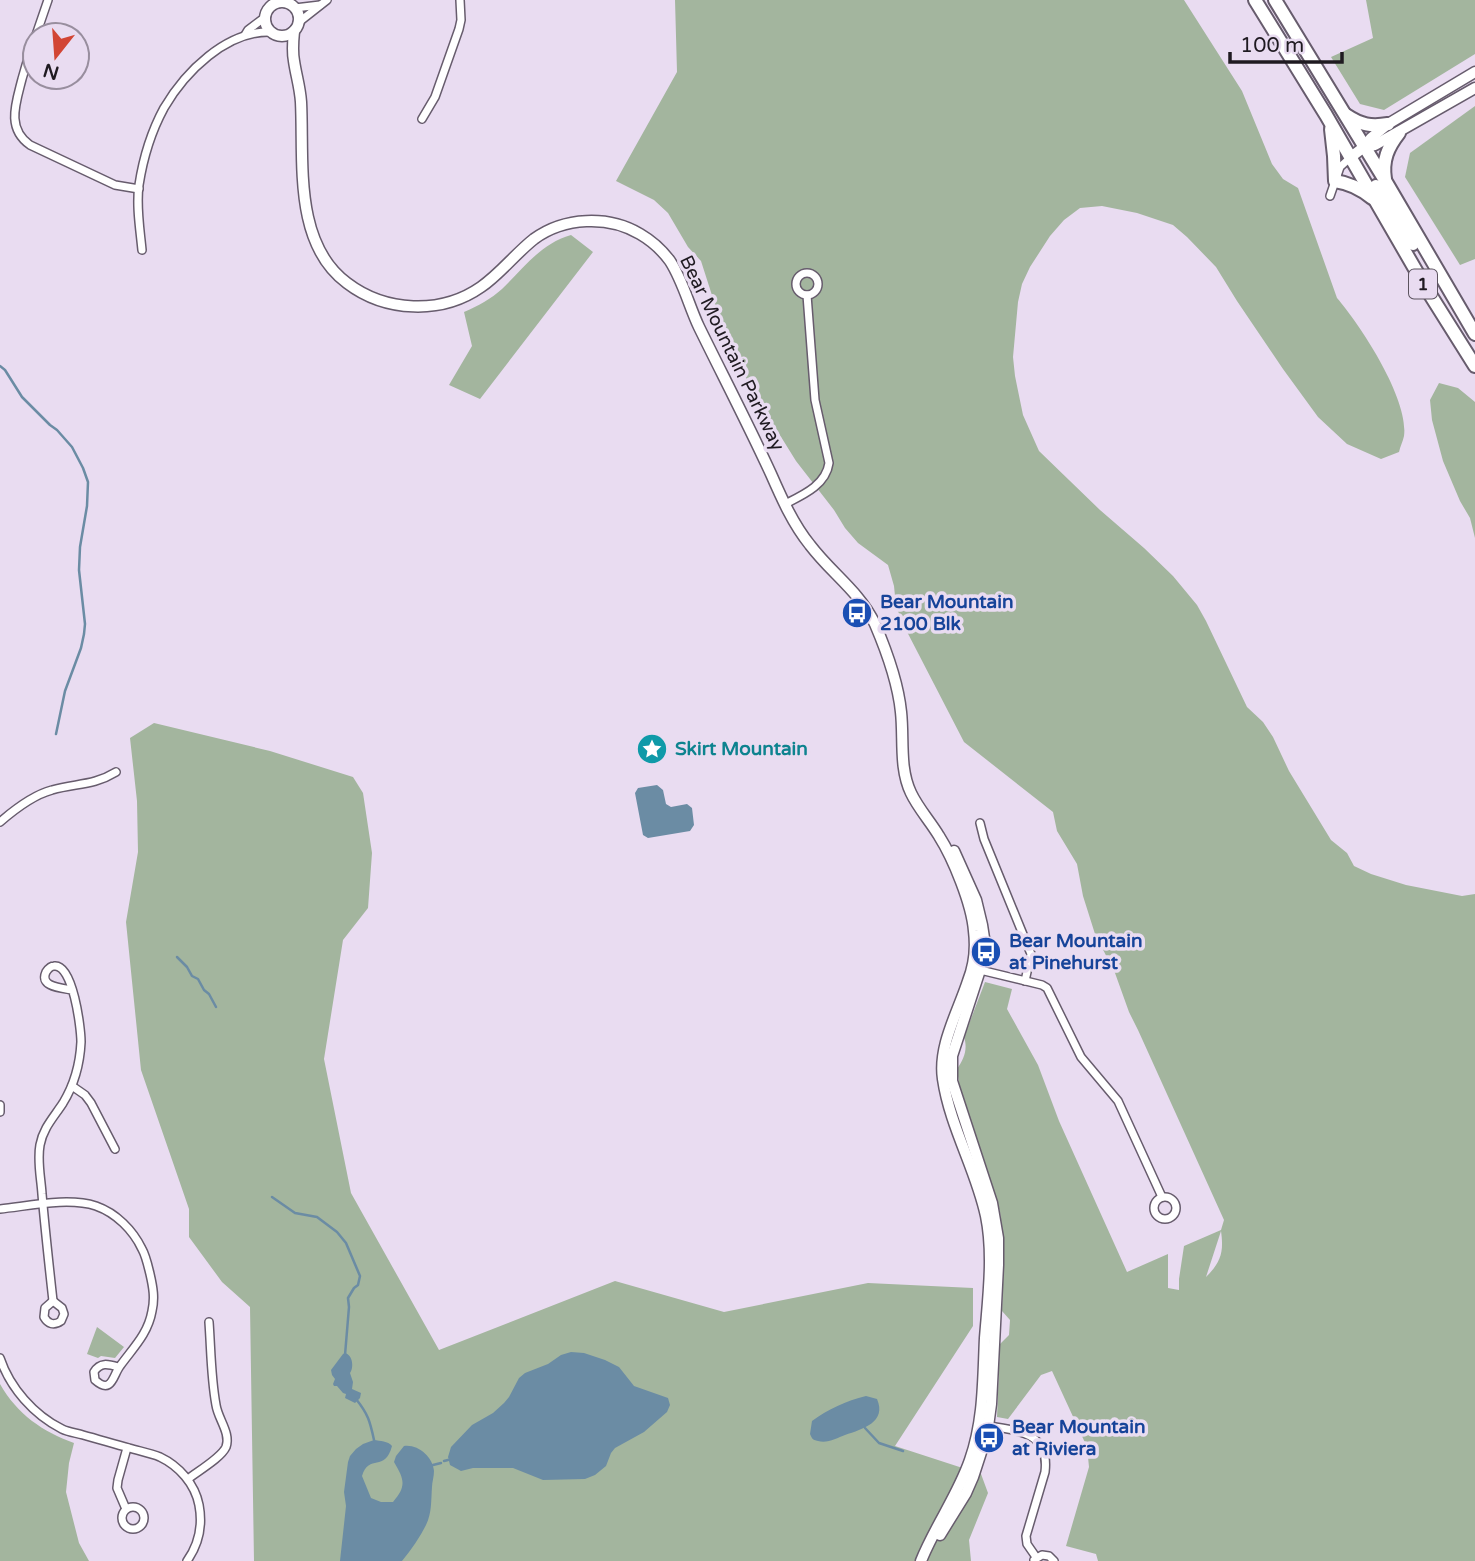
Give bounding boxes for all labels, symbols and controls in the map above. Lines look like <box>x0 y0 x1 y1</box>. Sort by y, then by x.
north arrow <box>21 21 91 91</box>
scale bar <box>1230 21 1342 65</box>
text: 100 m <box>1240 33 1304 58</box>
text: N <box>41 59 62 84</box>
street label: Bear Mountain Parkway <box>675 252 789 454</box>
road number: 1 <box>1409 270 1437 298</box>
place label: Bear Mountain 2100 Blk <box>880 591 1014 635</box>
bus stop icon: Bear Mountain 2100 Blk <box>840 596 874 630</box>
place icon: Skirt Mountain <box>635 732 669 766</box>
place label: Skirt Mountain <box>675 738 808 760</box>
place label: Bear Mountain at Pinehurst <box>1009 930 1143 974</box>
bus stop icon: Bear Mountain at Pinehurst <box>969 935 1003 969</box>
place label: Bear Mountain at Riviera <box>1012 1416 1146 1460</box>
bus stop icon: Bear Mountain at Riviera <box>972 1421 1006 1455</box>

